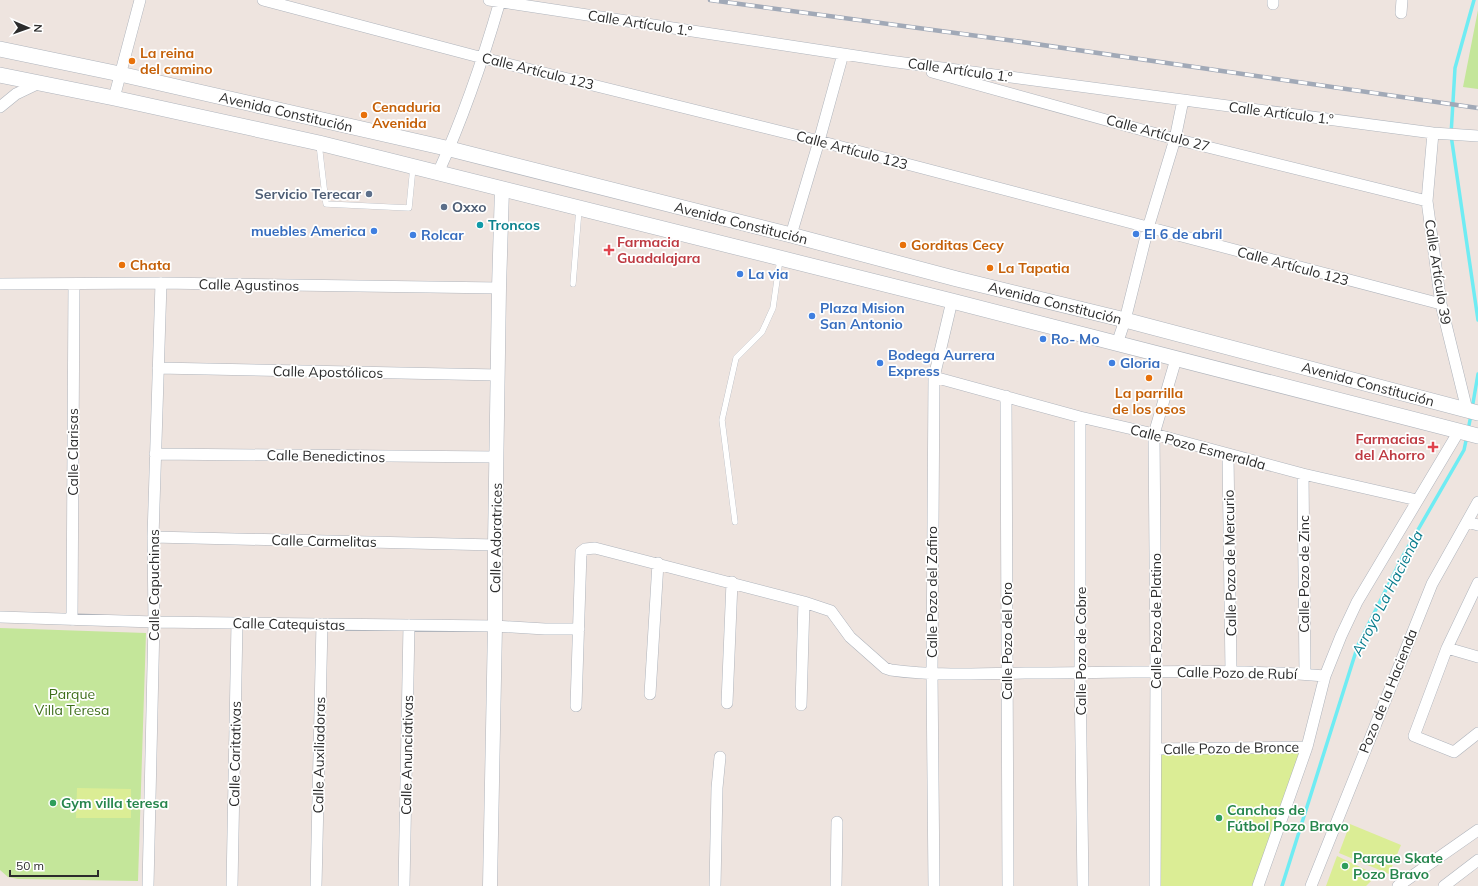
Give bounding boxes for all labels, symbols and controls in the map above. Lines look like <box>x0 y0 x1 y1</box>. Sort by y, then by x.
street label: Calle Artículo 1.º <box>587 6 694 40</box>
north arrow <box>8 8 48 48</box>
text: N <box>31 24 45 33</box>
place label: La reina del camino <box>140 44 213 78</box>
street label: Calle Artículo 123 <box>480 48 596 94</box>
street label: Calle Artículo 1.º <box>907 54 1014 86</box>
marker: La reina del camino <box>127 56 137 66</box>
street label: Avenida Constitución <box>217 88 355 136</box>
place label: Cenaduria Avenida <box>372 98 441 132</box>
street label: Calle Artículo 1.º <box>1228 98 1335 128</box>
marker: Cenaduria Avenida <box>359 110 369 120</box>
street label: Calle Artículo 27 <box>1104 111 1212 155</box>
street label: Calle Artículo 123 <box>794 126 910 174</box>
place label: Servicio Terecar <box>255 185 361 203</box>
marker: Servicio Terecar <box>364 189 374 199</box>
place label: Oxxo <box>452 198 487 216</box>
street label: Avenida Constitución <box>673 198 809 248</box>
marker: Oxxo <box>439 202 449 212</box>
place label: Troncos <box>488 216 540 234</box>
street label: Calle Artículo 39 <box>1421 218 1455 326</box>
marker: Troncos <box>475 220 485 230</box>
place label: muebles America <box>251 222 366 240</box>
place label: El 6 de abril <box>1144 225 1222 243</box>
marker: muebles America <box>369 226 379 236</box>
place label: Rolcar <box>421 226 464 244</box>
marker: El 6 de abril <box>1131 229 1141 239</box>
marker: Rolcar <box>408 230 418 240</box>
place label: Farmacia Guadalajara <box>617 233 701 267</box>
place label: Gorditas Cecy <box>911 236 1004 254</box>
marker: Gorditas Cecy <box>898 240 908 250</box>
street label: Calle Artículo 123 <box>1235 242 1351 290</box>
marker: Farmacia Guadalajara <box>604 245 614 255</box>
place label: Chata <box>130 256 171 274</box>
place label: La Tapatia <box>998 259 1070 277</box>
marker: Chata <box>117 260 127 270</box>
marker: La Tapatia <box>985 263 995 273</box>
place label: La via <box>748 265 788 283</box>
marker: La via <box>735 269 745 279</box>
street label: Calle Agustinos <box>199 275 300 295</box>
street label: Avenida Constitución <box>987 278 1123 328</box>
place label: Plaza Mision San Antonio <box>820 299 905 333</box>
marker: Plaza Mision San Antonio <box>807 311 817 321</box>
place label: Ro- Mo <box>1051 330 1100 348</box>
marker: Ro- Mo <box>1038 334 1048 344</box>
place label: Bodega Aurrera Express <box>888 346 995 380</box>
place label: Gloria <box>1120 354 1160 372</box>
marker: Bodega Aurrera Express <box>875 358 885 368</box>
marker: Gloria <box>1107 358 1117 368</box>
street label: Avenida Constitución <box>1300 358 1436 410</box>
street label: Calle Apostólicos <box>273 362 383 382</box>
marker: La parrilla de los osos <box>1144 373 1154 383</box>
place label: La parrilla de los osos <box>1112 384 1186 418</box>
street label: Calle Clarisas <box>64 408 82 496</box>
street label: Calle Pozo Esmeralda <box>1128 420 1268 474</box>
place label: Farmacias del Ahorro <box>1355 430 1425 464</box>
marker: Farmacias del Ahorro <box>1428 442 1438 452</box>
street label: Calle Benedictinos <box>267 446 386 466</box>
street label: Calle Adoratrices <box>486 483 506 593</box>
street label: Calle Pozo de Mercurio <box>1220 489 1240 637</box>
street label: Calle Pozo de Zinc <box>1295 515 1313 633</box>
street label: Calle Pozo del Zafiro <box>923 526 941 658</box>
water label: Arroyo La Hacienda <box>1347 527 1427 660</box>
street label: Calle Capuchinas <box>145 529 163 641</box>
street label: Calle Carmelitas <box>271 531 377 551</box>
street label: Calle Pozo de Platino <box>1147 553 1165 689</box>
street label: Calle Pozo del Oro <box>998 582 1016 700</box>
street label: Calle Pozo de Cobre <box>1072 587 1090 715</box>
street label: Calle Catequistas <box>232 614 346 634</box>
street label: Pozo de la Hacienda <box>1355 626 1421 756</box>
street label: Calle Pozo de Rubí <box>1177 663 1298 683</box>
park label: Parque Villa Teresa <box>35 685 109 719</box>
street label: Calle Anunciativas <box>397 695 417 815</box>
street label: Calle Auxiliadoras <box>309 696 329 813</box>
street label: Calle Caritativas <box>225 701 245 807</box>
street label: Calle Pozo de Bronce <box>1163 738 1299 758</box>
place label: Gym villa teresa <box>61 794 168 812</box>
marker: Gym villa teresa <box>48 798 58 808</box>
place label: Canchas de Fútbol Pozo Bravo <box>1227 801 1349 835</box>
marker: Canchas de Fútbol Pozo Bravo <box>1214 813 1224 823</box>
place label: Parque Skate Pozo Bravo <box>1353 849 1443 883</box>
scale bar <box>10 852 98 878</box>
text: 50 m <box>16 858 44 873</box>
marker: Parque Skate Pozo Bravo <box>1340 861 1350 871</box>

